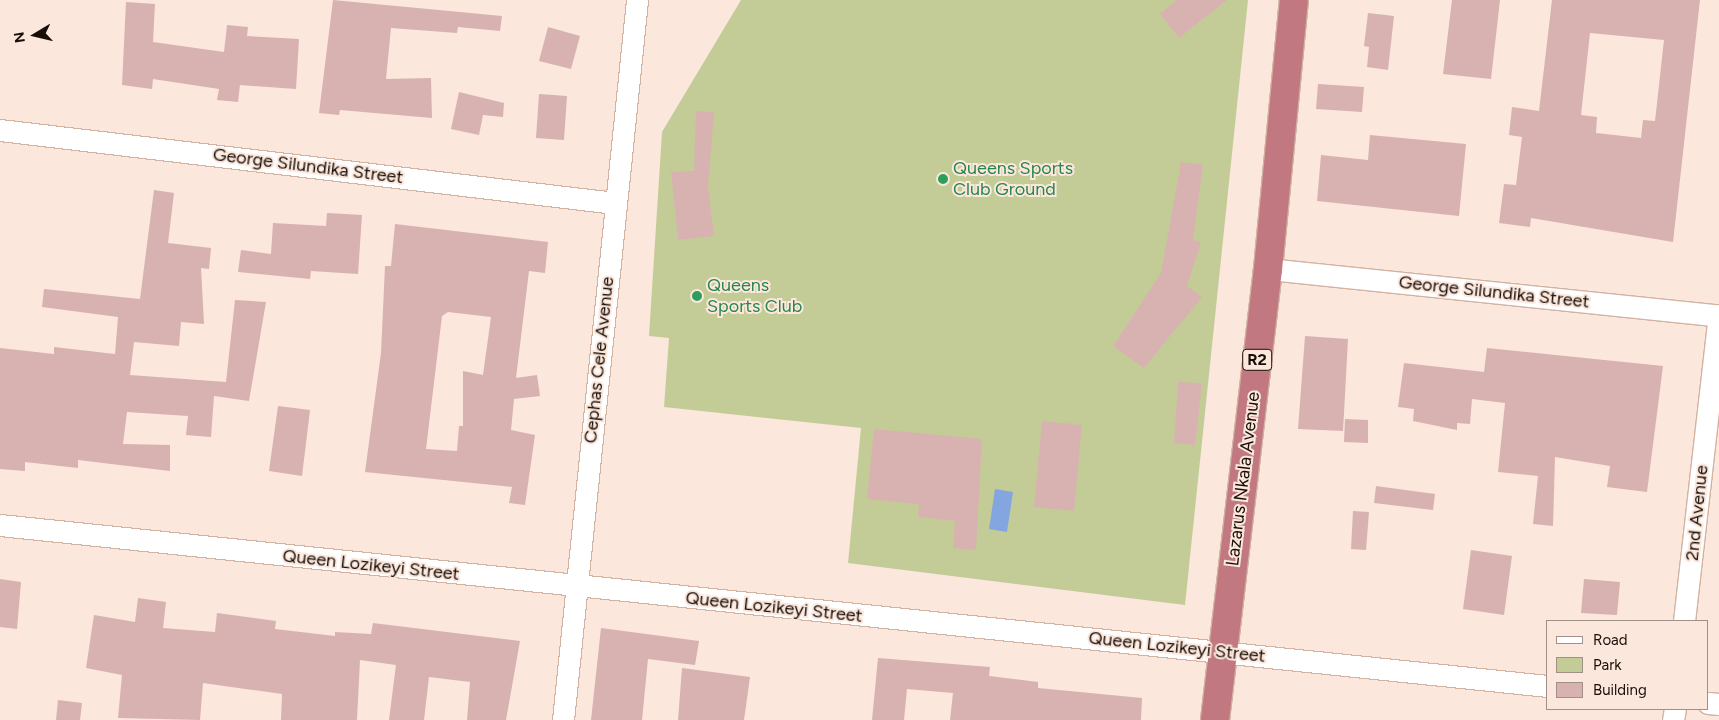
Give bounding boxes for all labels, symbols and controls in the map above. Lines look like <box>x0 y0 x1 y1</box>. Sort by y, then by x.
north arrow <box>10 10 60 60</box>
text: N <box>10 31 29 44</box>
street label: George Silundika Street <box>212 144 404 188</box>
place label: Queens Sports Club Ground <box>953 158 1073 200</box>
marker: Queens Sports Club Ground <box>937 173 949 185</box>
street label: George Silundika Street <box>1398 271 1590 313</box>
place label: Queens Sports Club <box>707 275 802 318</box>
street label: Cephas Cele Avenue <box>580 276 618 444</box>
marker: Queens Sports Club <box>691 290 703 302</box>
road number: R2 <box>1242 346 1272 374</box>
street label: Lazarus Nkala Avenue <box>1222 391 1264 567</box>
street label: 2nd Avenue <box>1681 464 1713 562</box>
street label: Queen Lozikeyi Street <box>282 545 460 585</box>
street label: Queen Lozikeyi Street <box>685 587 863 627</box>
legend <box>1546 620 1709 710</box>
street label: Queen Lozikeyi Street <box>1088 627 1266 667</box>
text: Road <box>1593 631 1628 649</box>
text: Park <box>1593 656 1622 674</box>
text: Building <box>1593 681 1647 699</box>

